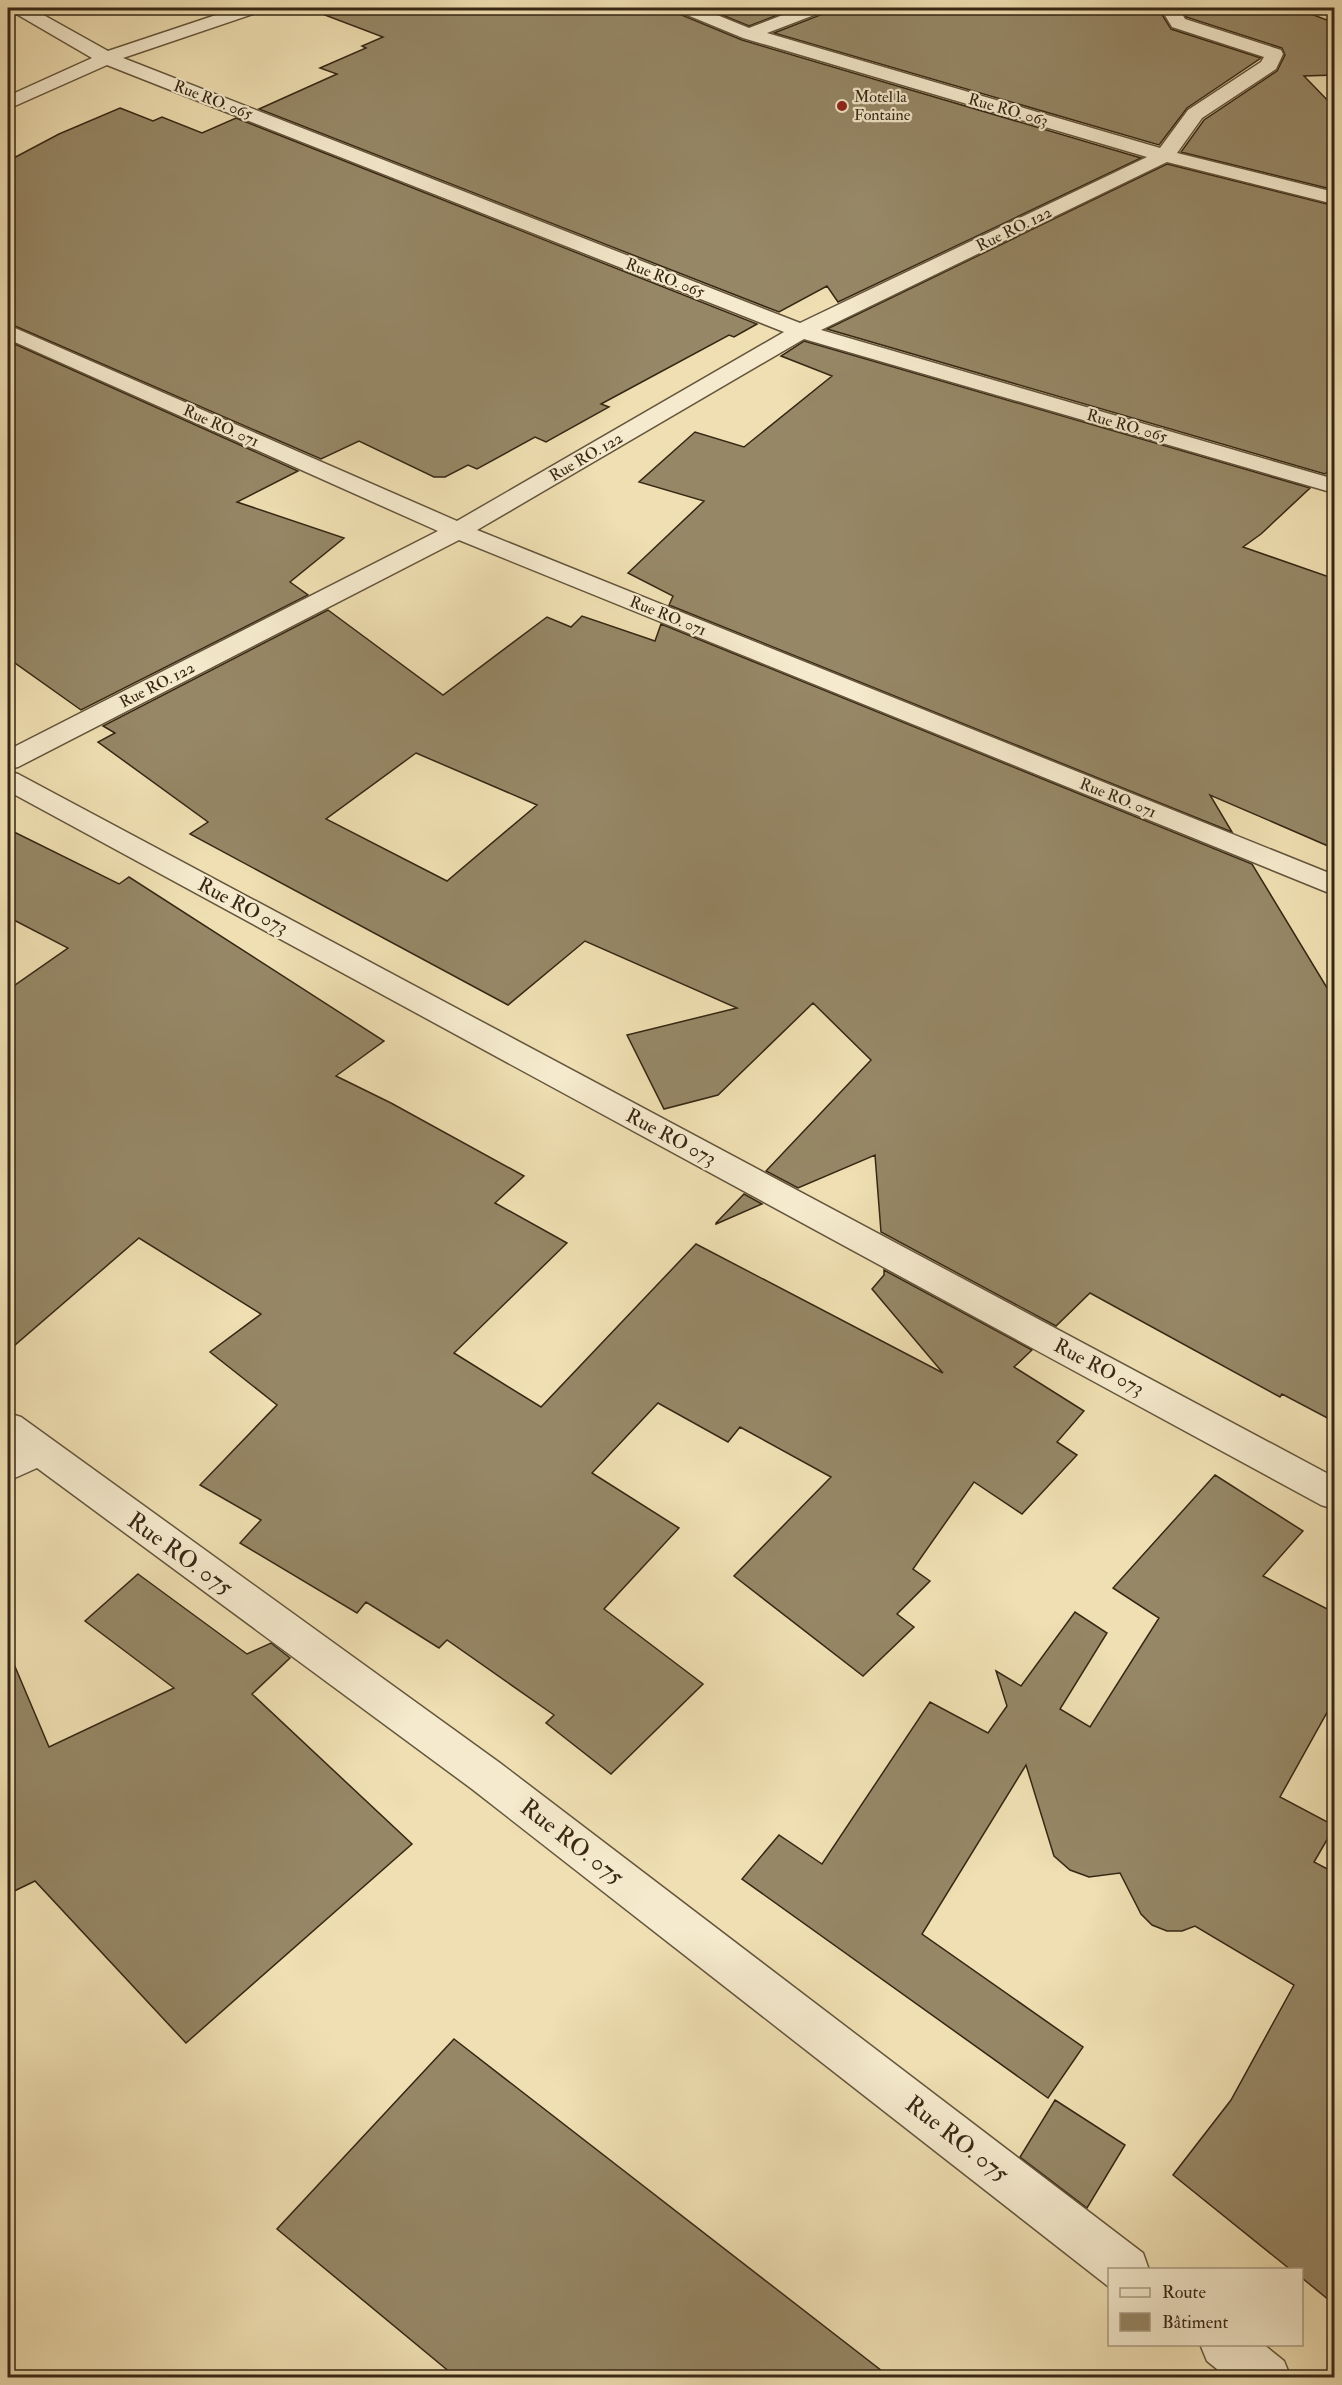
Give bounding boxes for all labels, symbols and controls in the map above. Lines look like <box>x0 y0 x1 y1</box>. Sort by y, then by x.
street label: Rue RO. 065 <box>171 76 255 124</box>
place label: Motel la Fontaine <box>854 87 911 125</box>
street label: Rue RO. 063 <box>966 89 1050 131</box>
marker: Motel la Fontaine <box>835 99 849 113</box>
street label: Rue RO. 122 <box>973 202 1055 256</box>
street label: Rue RO. 065 <box>623 254 707 302</box>
street label: Rue RO. 071 <box>180 400 262 452</box>
street label: Rue RO. 065 <box>1084 405 1170 447</box>
street label: Rue RO. 122 <box>546 428 626 486</box>
street label: Rue RO. 071 <box>627 592 709 640</box>
street label: Rue RO. 122 <box>116 658 198 712</box>
street label: Rue RO. 071 <box>1077 774 1159 822</box>
street label: Rue RO 073 <box>194 872 292 940</box>
street label: Rue RO 073 <box>622 1103 720 1171</box>
street label: Rue RO 073 <box>1050 1333 1148 1401</box>
street label: Rue RO. 075 <box>121 1505 239 1603</box>
street label: Rue RO. 075 <box>514 1792 631 1892</box>
street label: Rue RO. 075 <box>899 2089 1016 2189</box>
legend <box>1108 2268 1303 2346</box>
text: Route <box>1162 2281 1206 2304</box>
text: Bâtiment <box>1162 2311 1228 2334</box>

